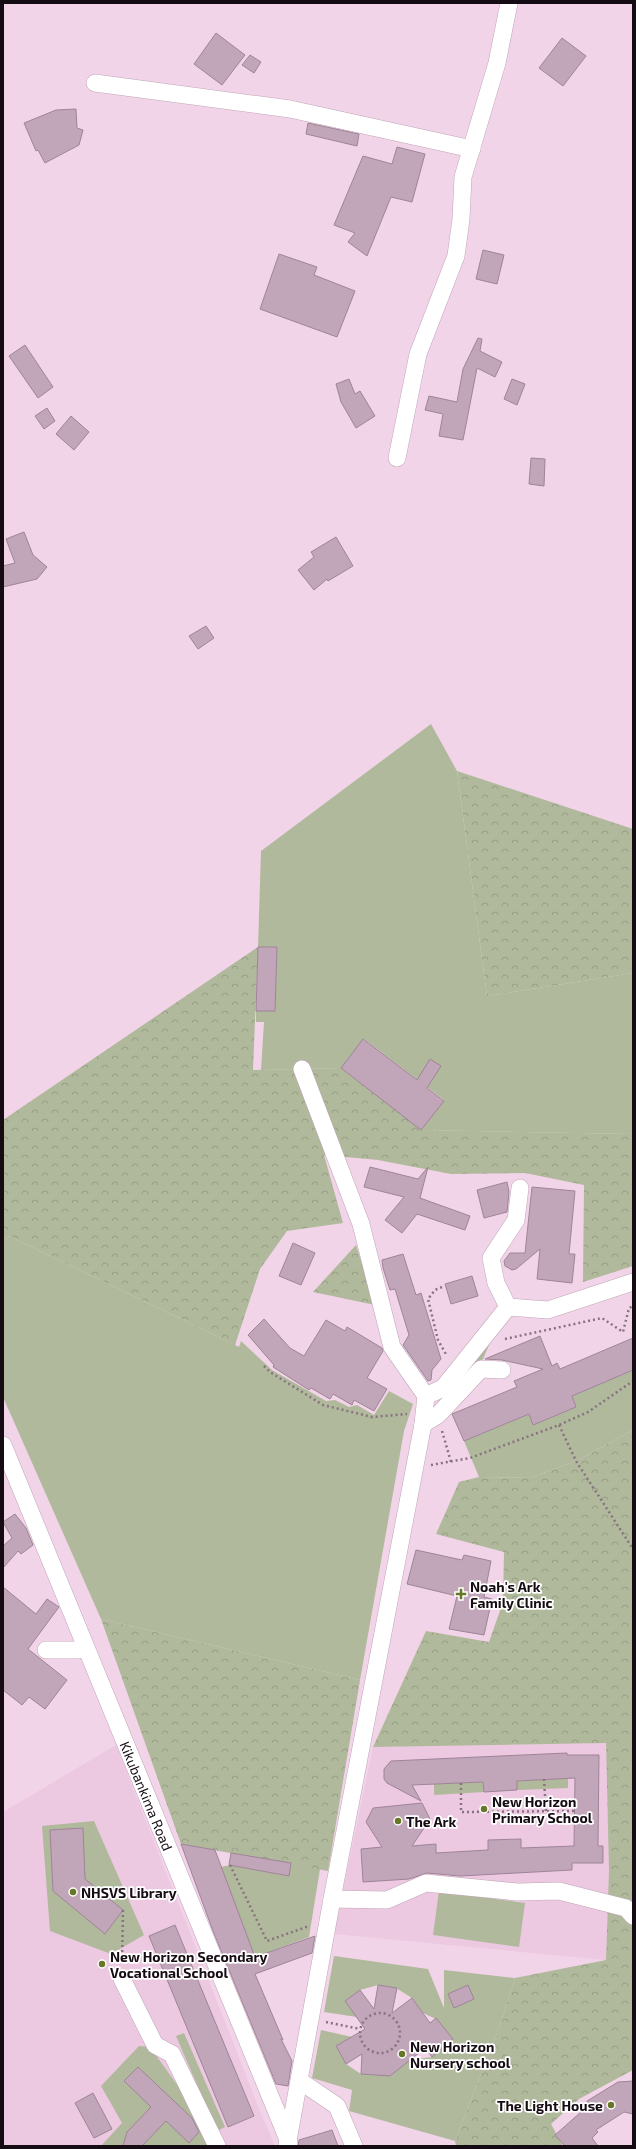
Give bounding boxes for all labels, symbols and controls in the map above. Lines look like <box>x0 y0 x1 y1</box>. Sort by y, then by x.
place label: Noah's Ark Family Clinic <box>470 1578 553 1611</box>
marker: Noah's Ark Family Clinic <box>455 1588 467 1600</box>
street label: Kikubankima Road <box>117 1738 177 1853</box>
place label: New Horizon Primary School <box>492 1793 593 1826</box>
marker: New Horizon Primary School <box>479 1804 489 1814</box>
place label: The Ark <box>406 1813 457 1830</box>
marker: The Ark <box>393 1816 403 1826</box>
place label: NHSVS Library <box>81 1884 177 1901</box>
marker: NHSVS Library <box>68 1887 78 1897</box>
place label: New Horizon Secondary Vocational School <box>110 1948 268 1981</box>
marker: New Horizon Secondary Vocational School <box>97 1959 107 1969</box>
place label: New Horizon Nursery school <box>410 2038 511 2071</box>
marker: New Horizon Nursery school <box>397 2049 407 2059</box>
place label: The Light House <box>497 2097 603 2114</box>
marker: The Light House <box>606 2100 616 2110</box>

